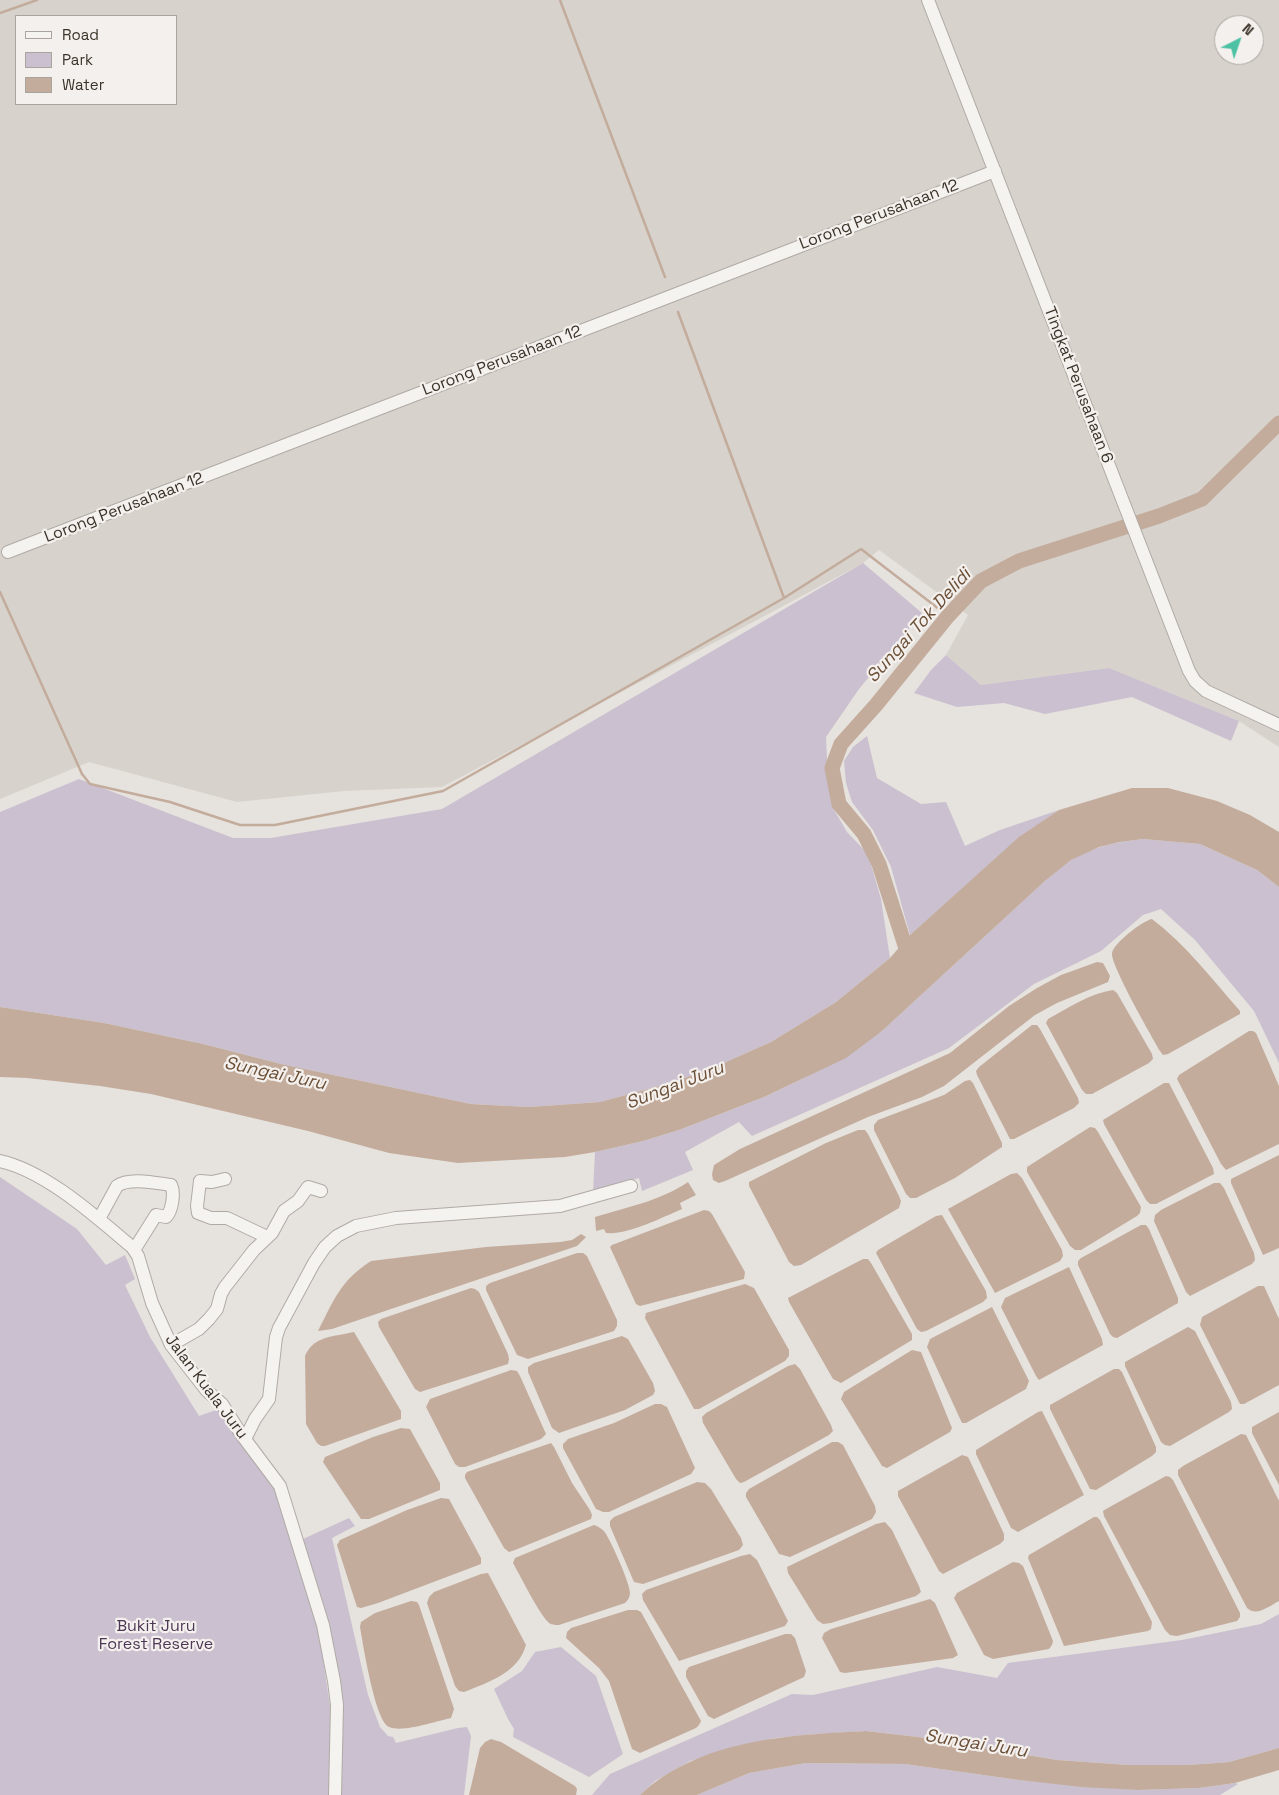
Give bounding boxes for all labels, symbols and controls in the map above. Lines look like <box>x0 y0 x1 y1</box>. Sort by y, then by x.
legend <box>15 15 178 105</box>
north arrow <box>1214 15 1264 65</box>
text: N <box>1239 20 1258 39</box>
text: Road <box>62 25 99 44</box>
text: Park <box>62 50 93 69</box>
text: Water <box>62 75 104 94</box>
street label: Lorong Perusahaan 12 <box>797 176 961 254</box>
street label: Tingkat Perusahaan 6 <box>1039 304 1117 466</box>
street label: Lorong Perusahaan 12 <box>420 322 584 400</box>
street label: Lorong Perusahaan 12 <box>42 469 206 547</box>
water label: Sungai Tok Delidi <box>862 565 976 687</box>
water label: Sungai Juru <box>222 1053 328 1095</box>
water label: Sungai Juru <box>623 1057 727 1115</box>
street label: Jalan Kuala Juru <box>160 1331 252 1443</box>
park label: Bukit Juru Forest Reserve <box>99 1617 213 1655</box>
water label: Sungai Juru <box>923 1725 1029 1763</box>

